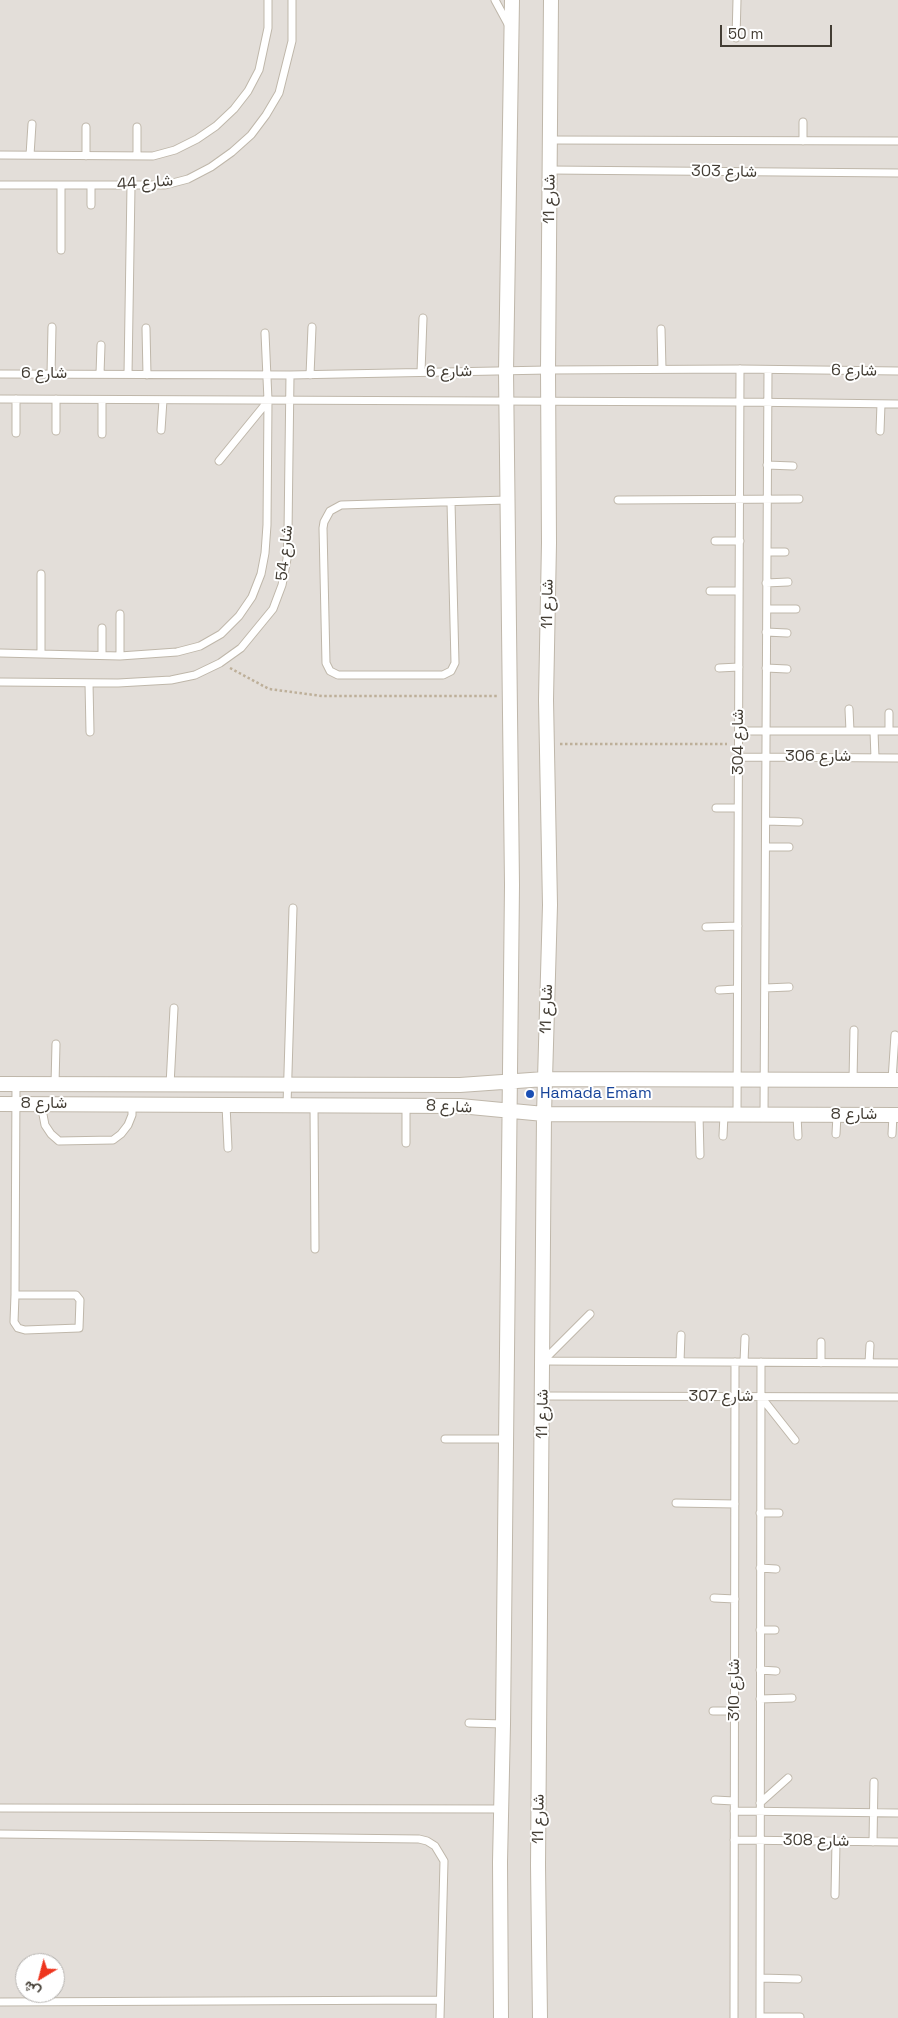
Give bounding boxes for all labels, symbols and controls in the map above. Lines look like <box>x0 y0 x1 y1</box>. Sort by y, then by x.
scale bar <box>723 15 836 47</box>
text: 50 m <box>728 24 763 43</box>
street label: شارع 303 <box>691 162 757 182</box>
street label: شارع 44 <box>116 171 174 195</box>
street label: شارع 11 <box>540 174 560 224</box>
street label: شارع 6 <box>831 361 877 381</box>
street label: شارع 6 <box>426 362 472 382</box>
street label: شارع 6 <box>21 364 67 384</box>
street label: شارع 54 <box>273 524 297 582</box>
street label: شارع 11 <box>538 579 558 629</box>
street label: شارع 304 <box>729 709 749 775</box>
street label: شارع 306 <box>785 747 851 767</box>
street label: شارع 11 <box>537 984 557 1034</box>
place label: Hamada Emam <box>540 1084 652 1104</box>
marker: Hamada Emam <box>524 1088 536 1100</box>
street label: شارع 8 <box>21 1094 67 1114</box>
street label: شارع 8 <box>425 1096 473 1118</box>
street label: شارع 8 <box>831 1105 877 1125</box>
street label: شارع 307 <box>689 1387 753 1407</box>
street label: شارع 11 <box>533 1389 553 1439</box>
street label: شارع 310 <box>725 1659 745 1721</box>
street label: شارع 11 <box>529 1794 549 1844</box>
street label: شارع 308 <box>783 1831 849 1851</box>
north arrow <box>15 1953 65 2003</box>
text: ش <box>19 1977 44 2001</box>

